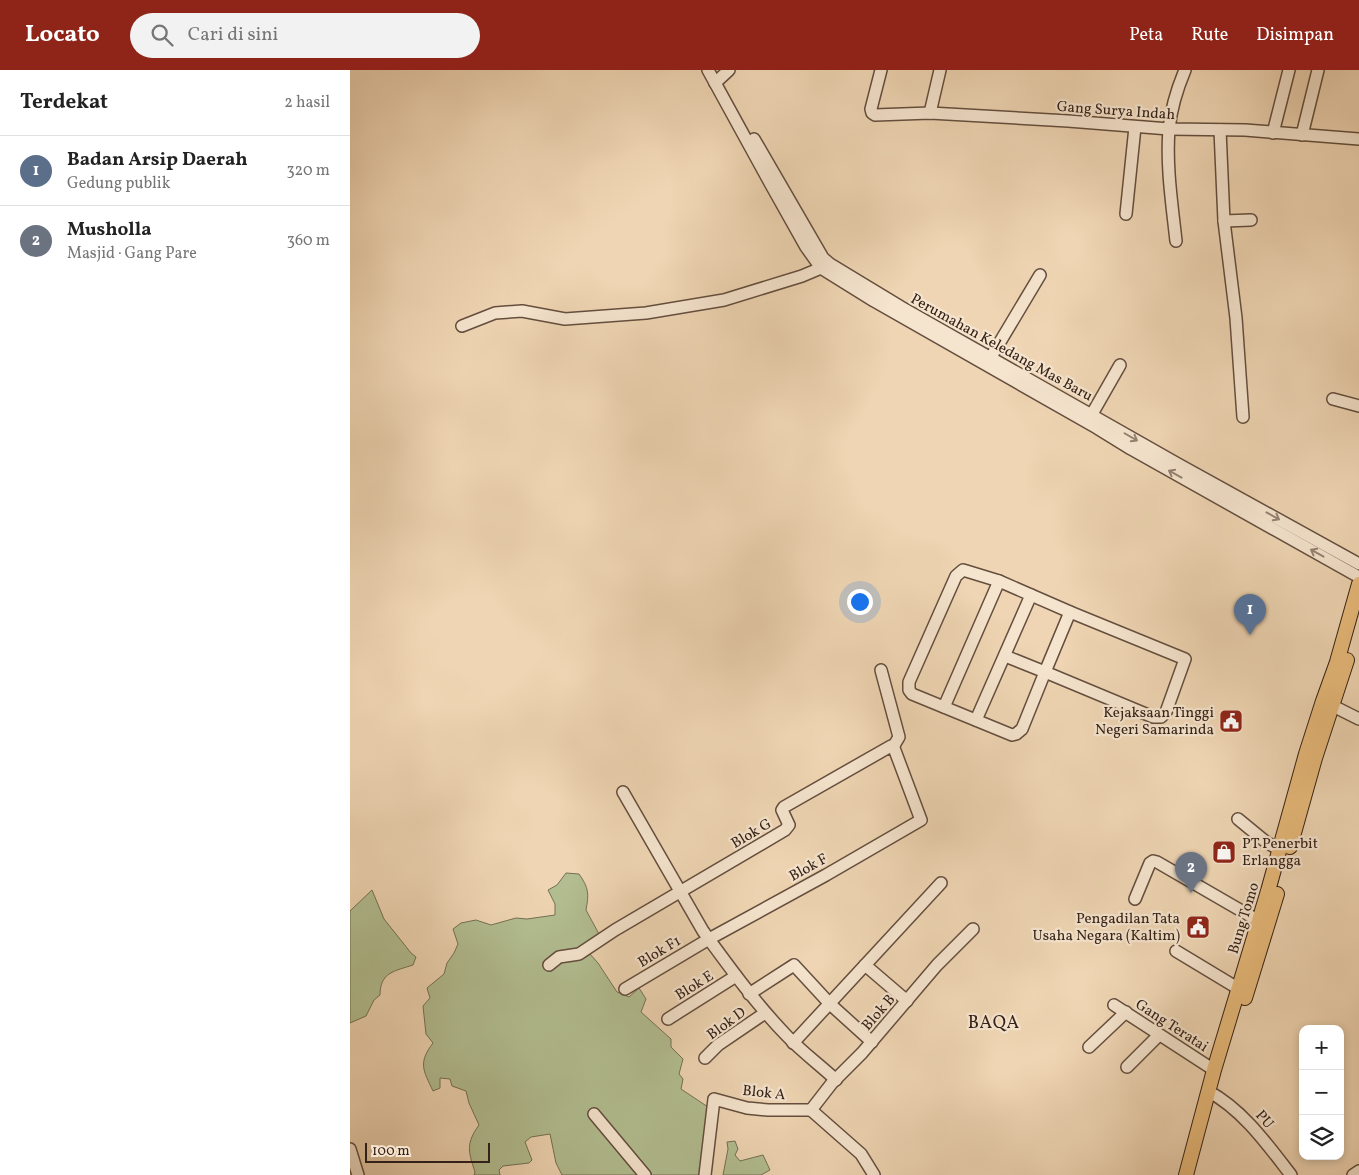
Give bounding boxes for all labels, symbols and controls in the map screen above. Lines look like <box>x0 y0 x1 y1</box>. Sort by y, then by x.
search box <box>130 13 480 58</box>
text: Locato <box>25 18 100 52</box>
icon: search <box>148 21 176 49</box>
text: Cari di sini <box>188 22 278 48</box>
text: Peta <box>1129 23 1163 48</box>
text: Rute <box>1191 23 1228 48</box>
text: Disimpan <box>1256 23 1334 48</box>
text: Terdekat <box>20 88 108 117</box>
text: 2 hasil <box>284 92 330 114</box>
street label: Gang Surya Indah <box>1056 97 1176 126</box>
text: Badan Arsip Daerah <box>67 147 248 173</box>
text: 1 <box>33 160 39 182</box>
text: 320 m <box>286 160 330 182</box>
text: Gedung publik <box>67 173 170 195</box>
text: Musholla <box>67 217 152 243</box>
text: 2 <box>32 230 40 252</box>
text: 360 m <box>287 230 330 252</box>
text: Masjid · Gang Pare <box>67 243 197 265</box>
street label: Perumahan Keledang Mas Baru <box>906 289 1096 407</box>
one-way arrow <box>1124 432 1139 442</box>
one-way arrow <box>1168 468 1183 478</box>
one-way arrow <box>1265 512 1280 522</box>
one-way arrow <box>1310 548 1324 558</box>
your location <box>847 589 873 615</box>
pin: 1 <box>1234 594 1266 635</box>
place label: Kejaksaan Tinggi Negeri Samarinda <box>1095 703 1214 741</box>
public building icon: Kejaksaan Tinggi Negeri Samarinda <box>1218 708 1244 734</box>
street label: Blok G <box>728 814 776 855</box>
place label: PT Penerbit Erlangga <box>1242 834 1318 872</box>
shop icon: PT Penerbit Erlangga <box>1211 839 1237 865</box>
street label: Blok F <box>786 849 832 887</box>
pin: 2 <box>1175 852 1207 893</box>
street label: Bung Tomo <box>1224 880 1265 957</box>
place label: Pengadilan Tata Usaha Negara (Kaltim) <box>1033 909 1180 947</box>
public building icon: Pengadilan Tata Usaha Negara (Kaltim) <box>1185 914 1211 940</box>
street label: Blok F1 <box>634 931 685 973</box>
street label: Blok E <box>671 966 718 1006</box>
street label: Blok B <box>857 990 901 1036</box>
street label: Gang Teratai <box>1131 995 1212 1058</box>
street label: Blok D <box>703 1003 751 1046</box>
district label: BAQA <box>968 1011 1020 1036</box>
map controls <box>1299 1025 1344 1160</box>
button: + <box>1299 1025 1344 1070</box>
button: − <box>1299 1070 1344 1115</box>
street label: Blok A <box>741 1081 787 1106</box>
street label: PU <box>1250 1106 1278 1134</box>
button: layers <box>1299 1115 1344 1160</box>
scale bar <box>365 1140 490 1163</box>
text: 100 m <box>372 1142 410 1161</box>

